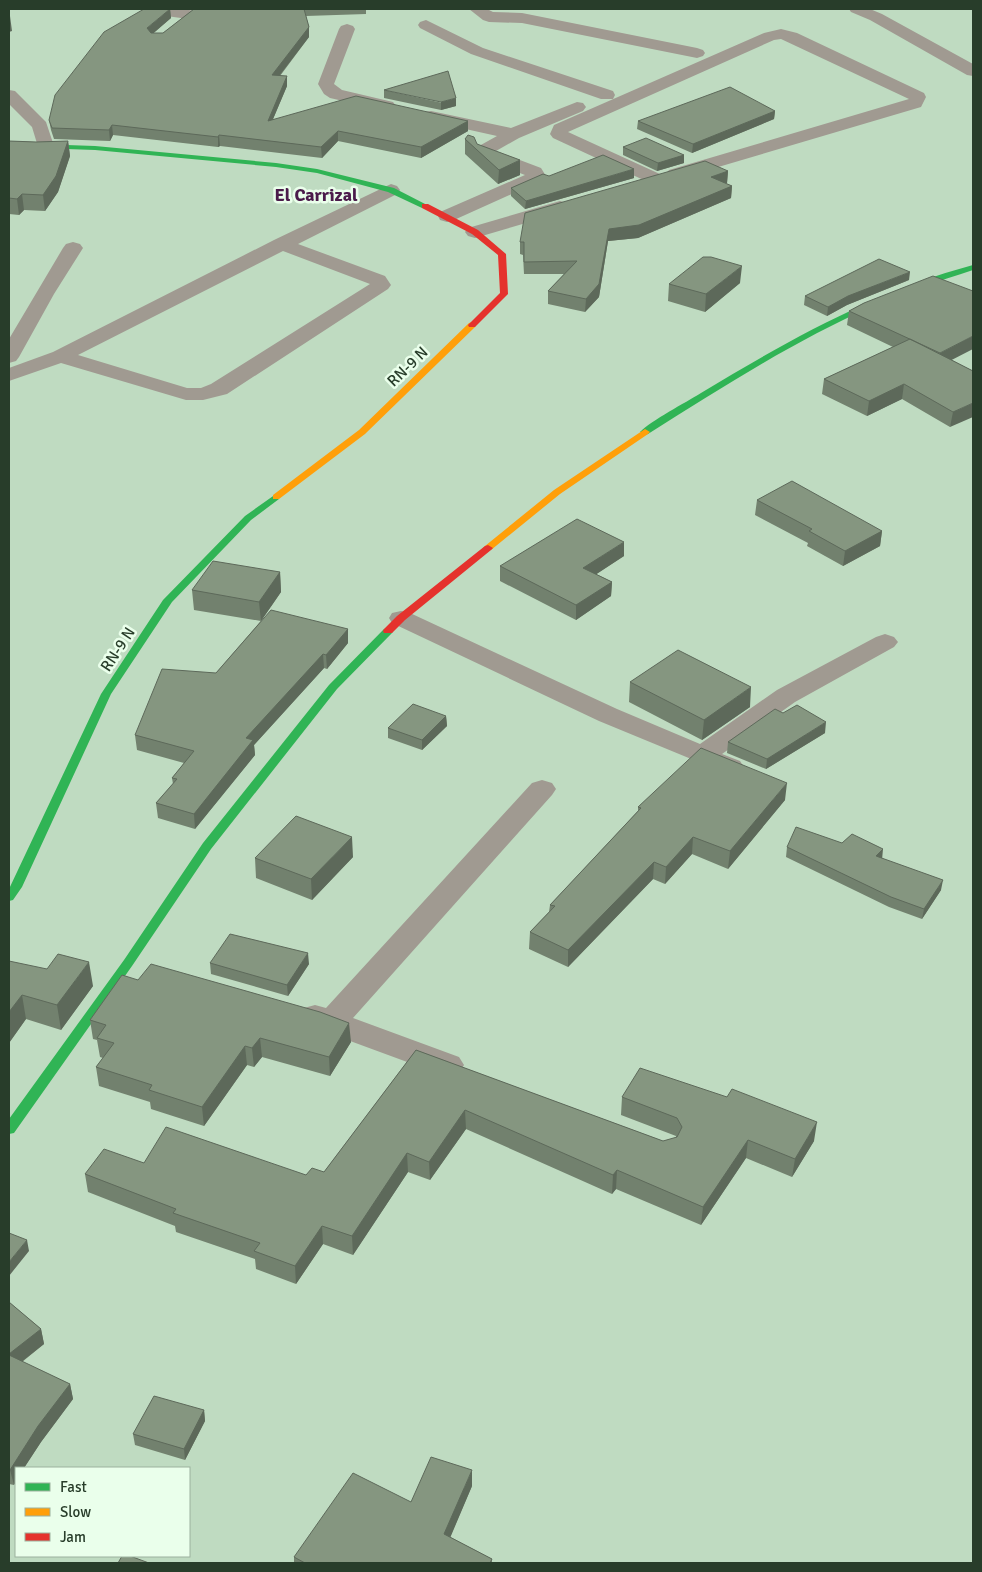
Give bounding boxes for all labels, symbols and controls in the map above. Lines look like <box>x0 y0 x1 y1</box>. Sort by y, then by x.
district label: El Carrizal <box>274 184 358 206</box>
street label: RN-9 N <box>383 342 432 391</box>
street label: RN-9 N <box>96 623 140 676</box>
legend <box>15 1467 190 1557</box>
text: Fast <box>60 1478 87 1496</box>
text: Slow <box>60 1503 91 1521</box>
text: Jam <box>60 1528 86 1546</box>

